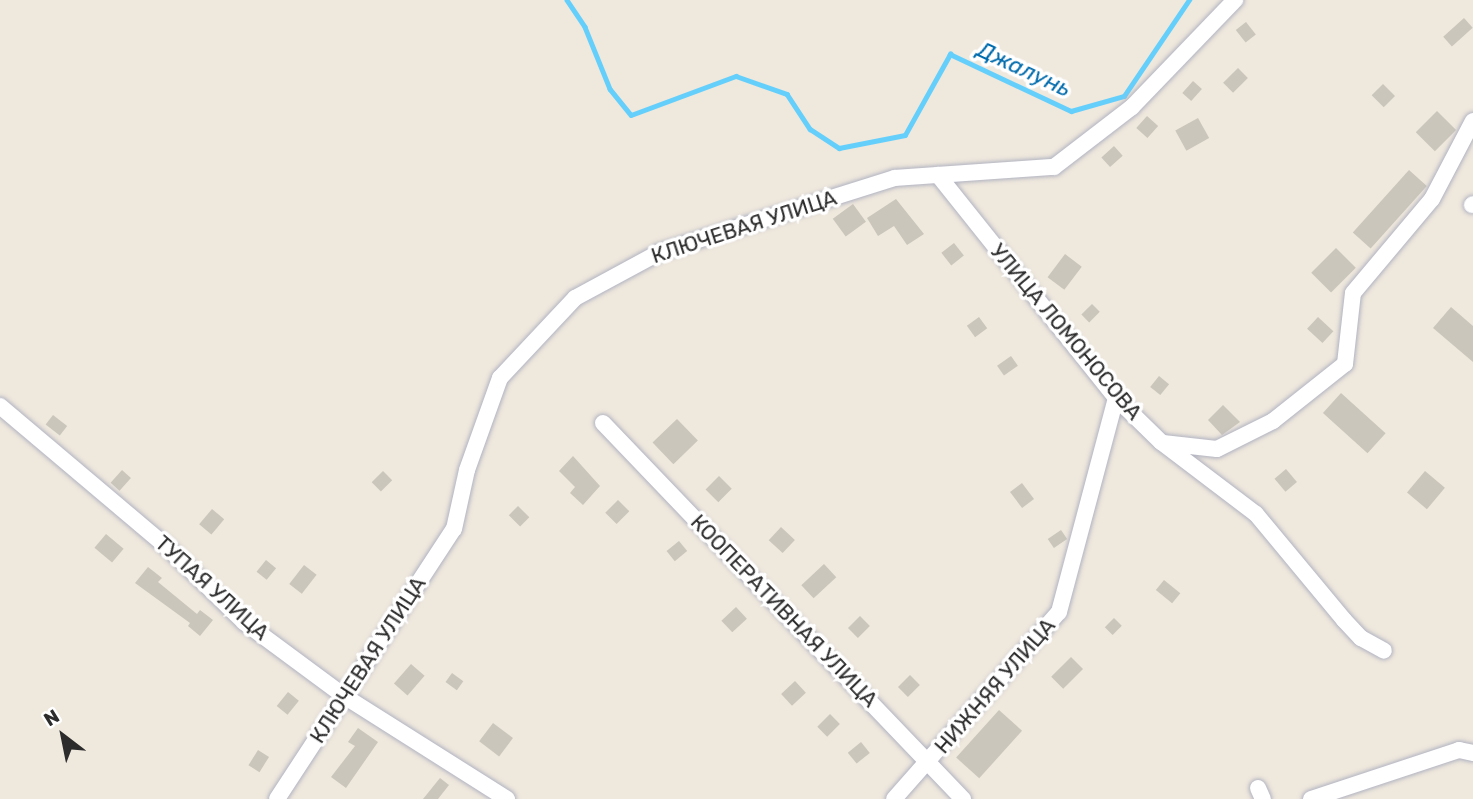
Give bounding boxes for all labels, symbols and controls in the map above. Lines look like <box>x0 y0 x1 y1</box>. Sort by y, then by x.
water label: Джалунь <box>973 35 1075 103</box>
street label: КЛЮЧЕВАЯ УЛИЦА <box>648 185 840 269</box>
street label: УЛИЦА ЛОМОНОСОВА <box>985 239 1147 425</box>
street label: КООПЕРАТИВНАЯ УЛИЦА <box>685 510 883 712</box>
street label: ТУПАЯ УЛИЦА <box>150 530 274 646</box>
street label: КЛЮЧЕВАЯ УЛИЦА <box>305 572 431 748</box>
street label: НИЖНЯЯ УЛИЦА <box>929 613 1061 759</box>
north arrow <box>28 701 98 771</box>
text: N <box>40 704 63 731</box>

